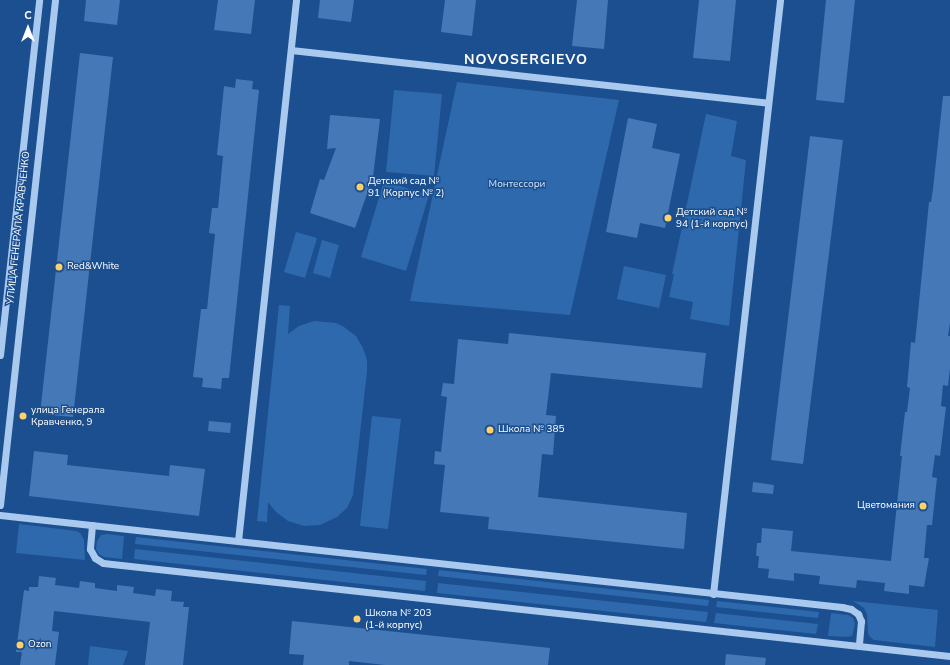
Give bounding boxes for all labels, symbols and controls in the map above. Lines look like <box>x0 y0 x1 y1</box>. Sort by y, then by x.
north arrow <box>8 8 48 48</box>
text: С <box>24 8 32 23</box>
district label: NOVOSERGIEVO <box>464 52 588 68</box>
street label: УЛИЦА ГЕНЕРАЛА КРАВЧЕНКО <box>5 151 33 305</box>
place label: Детский сад № 91 (Корпус № 2) <box>368 175 445 198</box>
park label: Монтессори <box>489 179 545 191</box>
marker: Детский сад № 91 (Корпус № 2) <box>355 182 365 192</box>
place label: Детский сад № 94 (1-й корпус) <box>676 206 748 230</box>
marker: Детский сад № 94 (1-й корпус) <box>663 213 673 223</box>
place label: Red&White <box>67 261 119 273</box>
marker: Red&White <box>54 262 64 272</box>
place label: улица Генерала Кравченко, 9 <box>31 404 105 428</box>
marker: улица Генерала Кравченко, 9 <box>18 411 28 421</box>
place label: Школа № 385 <box>498 424 564 436</box>
marker: Школа № 385 <box>485 425 495 435</box>
place label: Цветомания <box>857 500 915 512</box>
marker: Цветомания <box>918 501 928 511</box>
place label: Школа № 203 (1-й корпус) <box>365 607 431 630</box>
marker: Школа № 203 (1-й корпус) <box>352 614 362 624</box>
place label: Ozon <box>28 639 51 651</box>
marker: Ozon <box>15 640 25 650</box>

